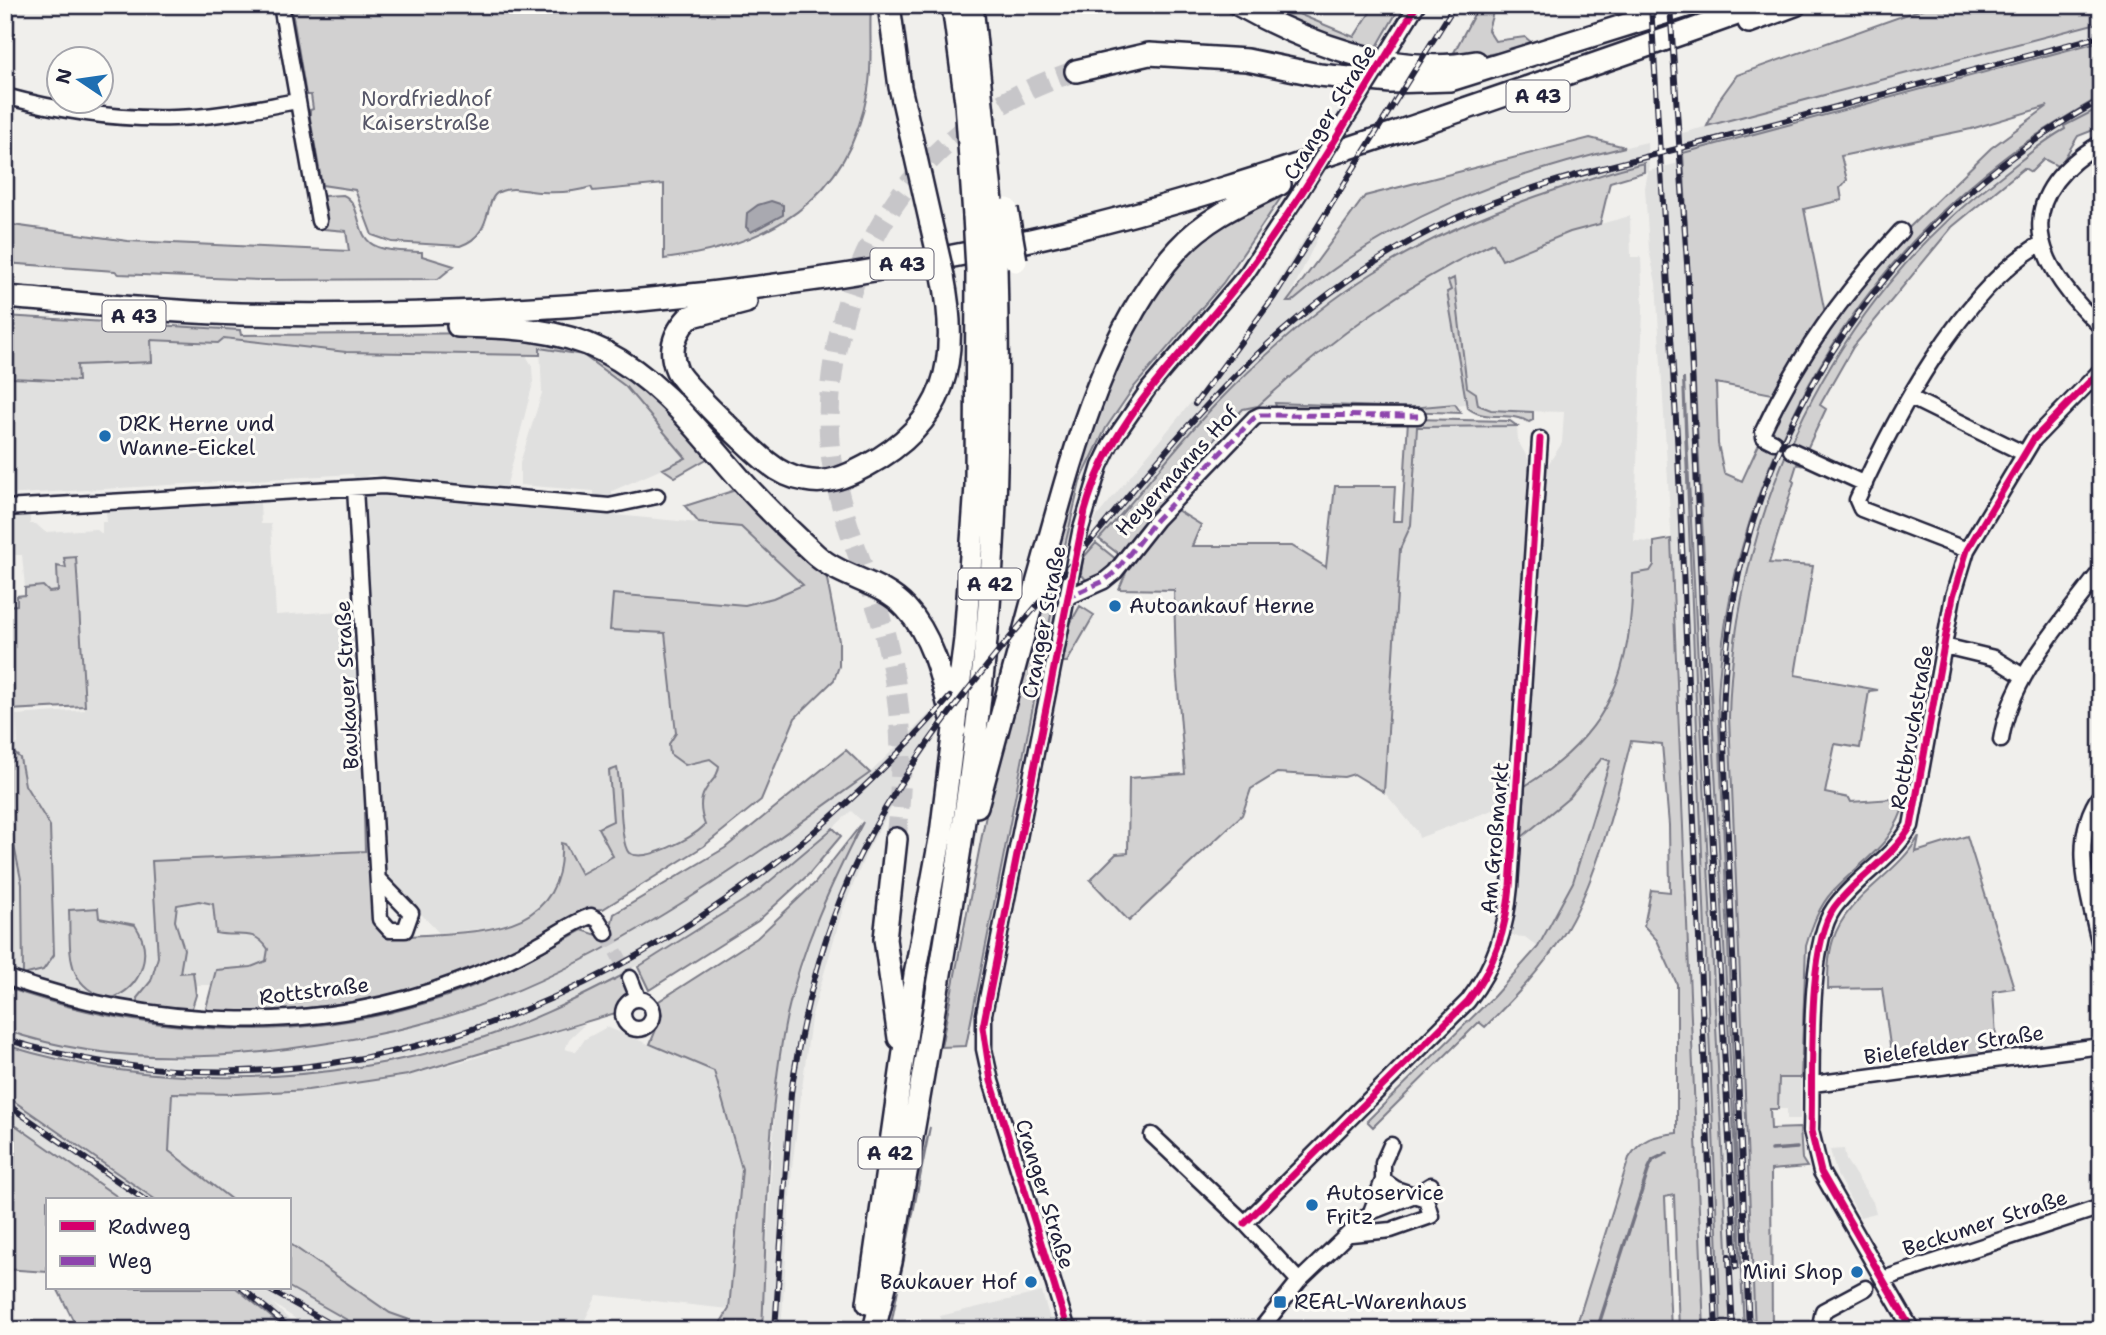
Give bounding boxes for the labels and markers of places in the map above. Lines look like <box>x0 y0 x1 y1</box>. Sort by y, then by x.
place label: DRK Herne und Wanne-Eickel <box>119 410 274 462</box>
marker: DRK Herne und Wanne-Eickel <box>97 428 113 444</box>
place label: Autoankauf Herne <box>1129 592 1315 620</box>
marker: Autoankauf Herne <box>1107 598 1123 614</box>
place label: Autoservice Fritz <box>1326 1179 1444 1231</box>
marker: Autoservice Fritz <box>1304 1197 1320 1213</box>
place label: Mini Shop <box>1743 1258 1843 1286</box>
marker: Mini Shop <box>1849 1264 1865 1280</box>
place label: Baukauer Hof <box>880 1268 1017 1296</box>
marker: Baukauer Hof <box>1023 1274 1039 1290</box>
place label: REAL-Warenhaus <box>1294 1288 1467 1316</box>
marker: REAL-Warenhaus <box>1272 1294 1288 1310</box>

